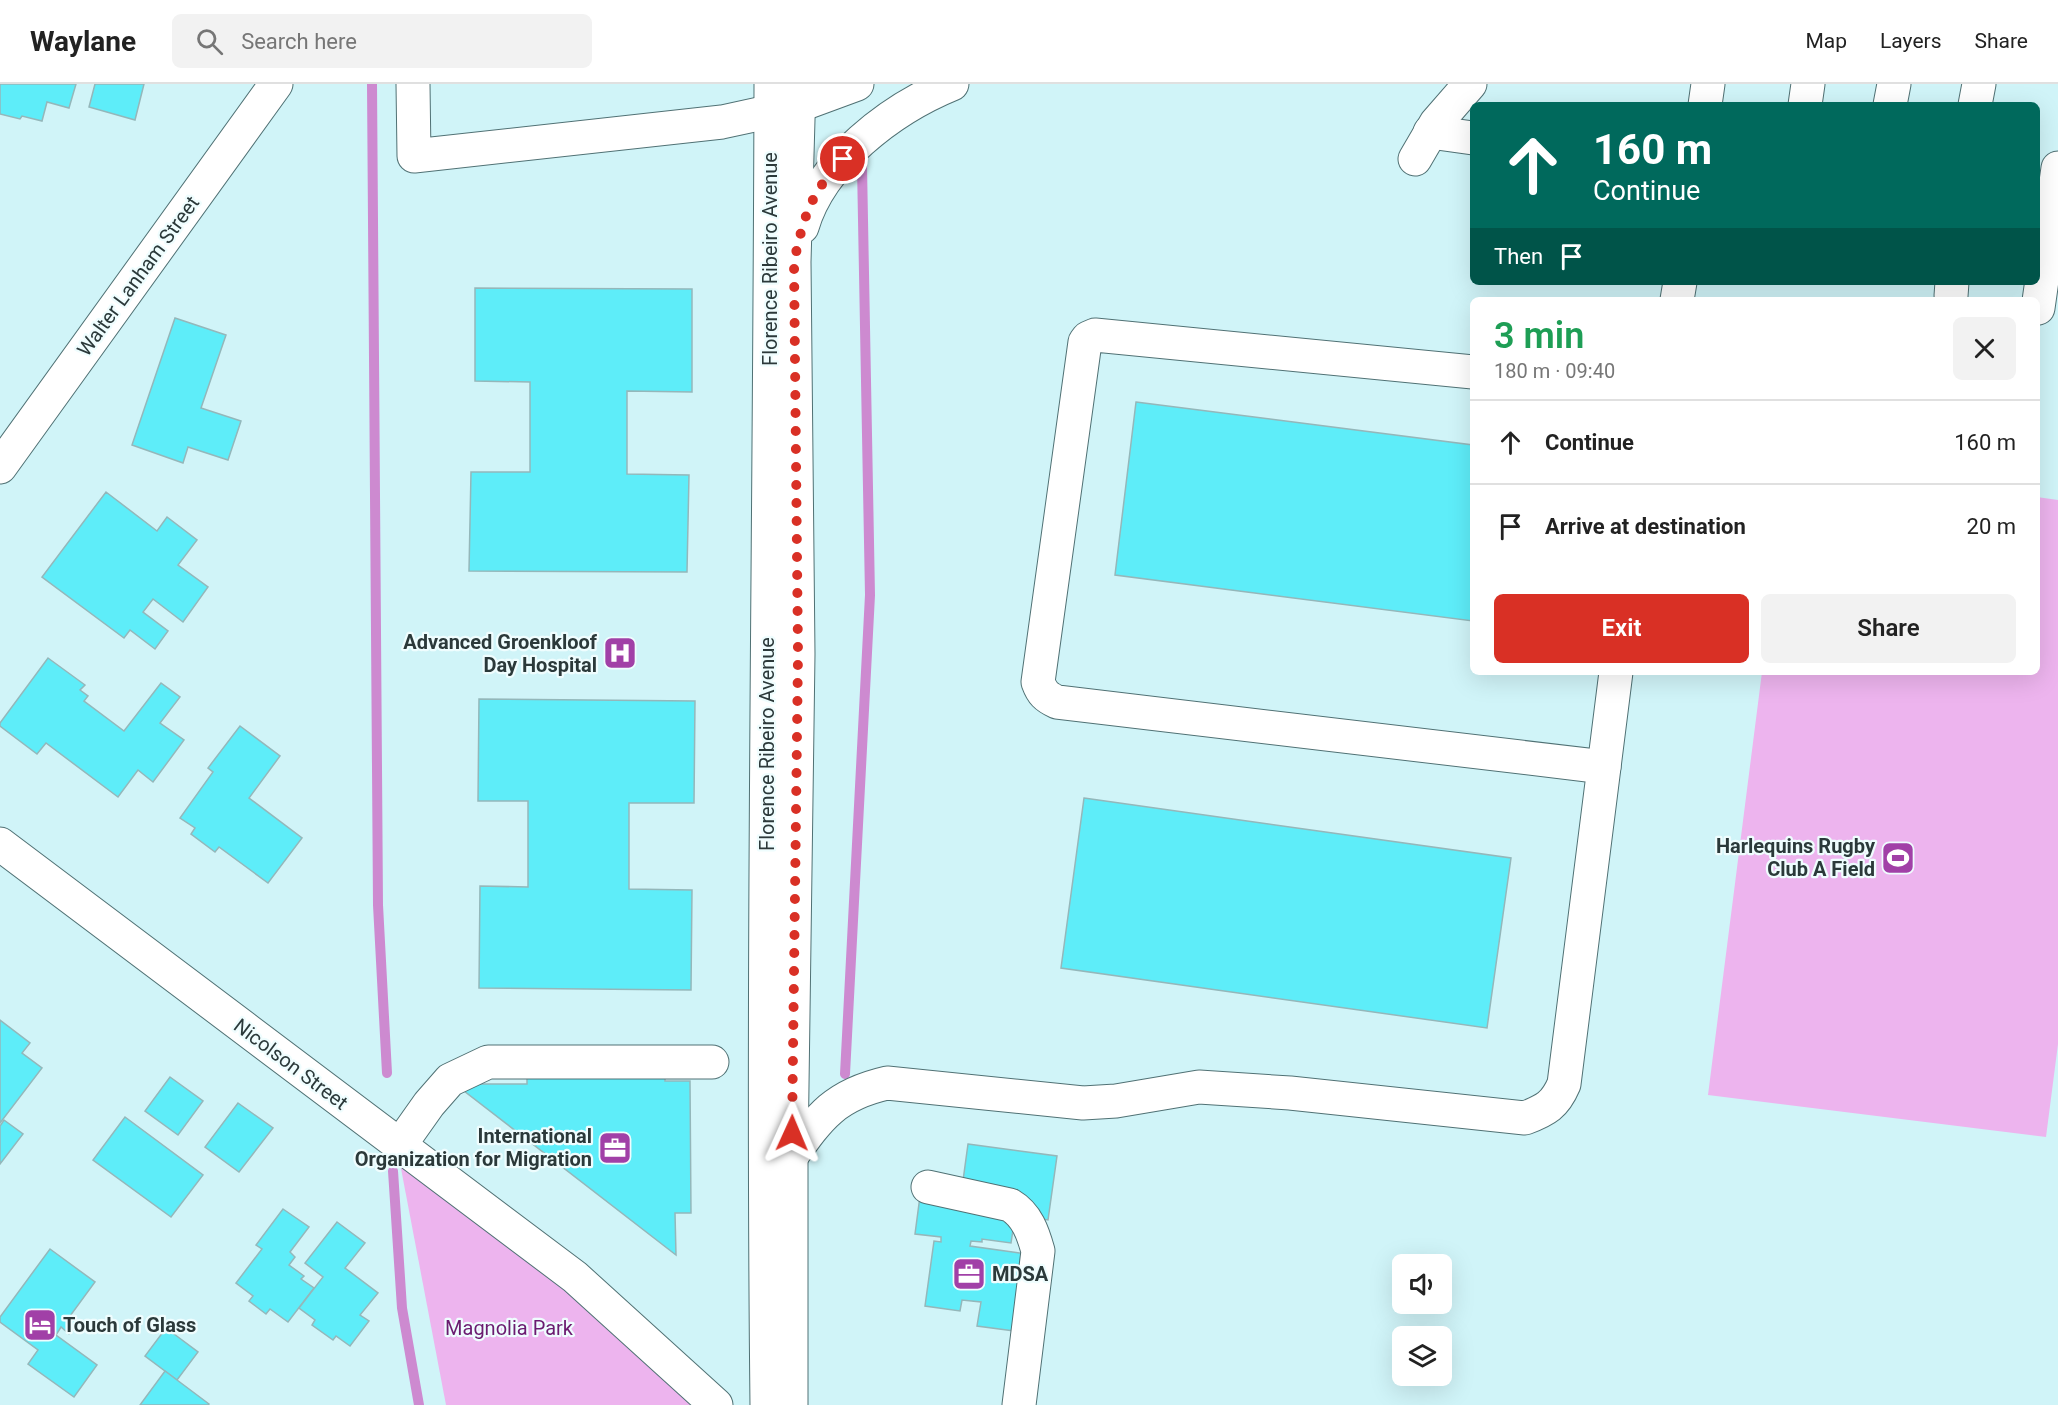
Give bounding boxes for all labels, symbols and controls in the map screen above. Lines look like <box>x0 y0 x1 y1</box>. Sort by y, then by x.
search box <box>172 14 592 68</box>
text: Waylane <box>30 25 136 58</box>
icon: search <box>193 25 226 58</box>
text: Search here <box>241 29 357 54</box>
text: Map <box>1805 29 1847 53</box>
text: Layers <box>1880 29 1941 53</box>
text: Share <box>1974 29 2028 53</box>
text: 160 m <box>1593 125 1712 174</box>
icon: ahead <box>1494 126 1572 204</box>
pin <box>817 133 868 184</box>
icon: arrive <box>826 142 859 175</box>
street label: Florence Ribeiro Avenue <box>758 152 782 366</box>
text: Continue <box>1593 175 1700 207</box>
street label: Walter Lanham Street <box>72 191 204 361</box>
icon: arrive <box>1555 240 1588 273</box>
text: Then <box>1494 244 1543 269</box>
text: 3 min <box>1494 315 1584 357</box>
button: close <box>1953 317 2016 380</box>
text: 180 m · 09:40 <box>1494 359 1615 383</box>
icon: ahead <box>1494 426 1527 459</box>
text: Continue <box>1545 430 1634 455</box>
text: 160 m <box>1954 430 2016 455</box>
icon: arrive <box>1494 510 1527 543</box>
text: Arrive at destination <box>1545 514 1746 539</box>
text: 20 m <box>1967 514 2016 539</box>
button: Exit <box>1494 594 1749 663</box>
button: Share <box>1761 594 2016 663</box>
place label: Advanced Groenkloof Day Hospital <box>403 630 598 677</box>
hospital icon: Advanced Groenkloof Day Hospital <box>602 635 638 671</box>
street label: Florence Ribeiro Avenue <box>755 637 779 851</box>
place label: Harlequins Rugby Club A Field <box>1716 834 1876 881</box>
sports icon: Harlequins Rugby Club A Field <box>1880 840 1916 876</box>
street label: Nicolson Street <box>229 1013 353 1115</box>
position arrow <box>760 1101 824 1165</box>
place label: International Organization for Migration <box>355 1124 592 1171</box>
office icon: International Organization for Migration <box>597 1130 633 1166</box>
map controls <box>1392 1254 1452 1386</box>
button: sound <box>1392 1254 1452 1314</box>
office icon: MDSA <box>951 1256 987 1292</box>
place label: MDSA <box>992 1262 1049 1286</box>
hotel icon: Touch of Glass <box>22 1307 58 1343</box>
place label: Touch of Glass <box>63 1313 196 1337</box>
park label: Magnolia Park <box>445 1316 574 1340</box>
button: layers <box>1392 1326 1452 1386</box>

